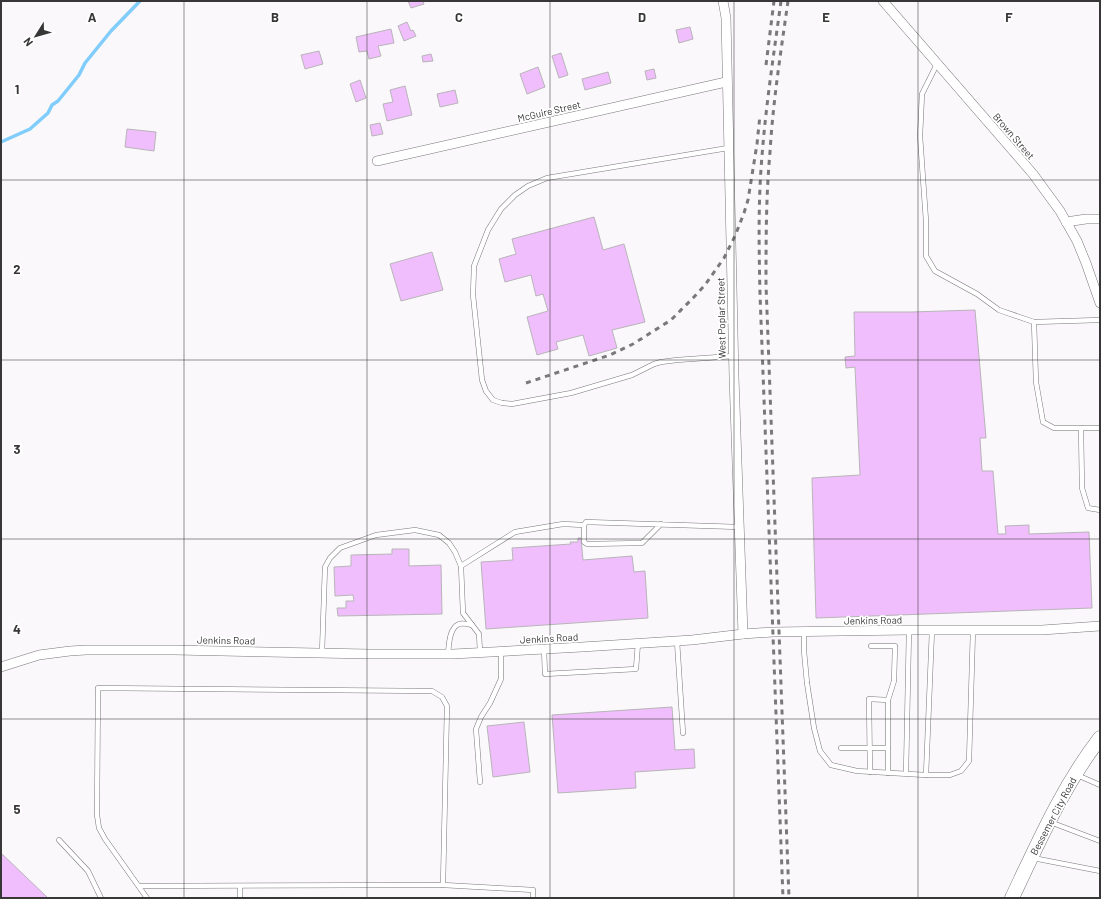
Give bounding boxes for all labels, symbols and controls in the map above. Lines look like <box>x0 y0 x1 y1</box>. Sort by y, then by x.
text: A <box>88 9 97 25</box>
text: B <box>271 9 279 25</box>
text: C <box>455 9 463 25</box>
text: D <box>638 9 646 25</box>
text: E <box>822 9 830 25</box>
text: F <box>1005 9 1013 25</box>
north arrow <box>16 16 56 56</box>
text: N <box>20 35 35 49</box>
text: 1 <box>15 81 19 97</box>
street label: McGuire Street <box>516 98 582 124</box>
street label: Brown Street <box>991 111 1037 162</box>
text: 2 <box>13 261 21 277</box>
street label: West Poplar Street <box>714 277 728 359</box>
text: 3 <box>13 441 21 457</box>
street label: Jenkins Road <box>844 613 902 627</box>
text: 4 <box>13 621 21 637</box>
street label: Jenkins Road <box>520 630 578 646</box>
street label: Jenkins Road <box>197 633 255 647</box>
street label: Bessemer City Road <box>1027 775 1079 857</box>
text: 5 <box>13 801 21 817</box>

